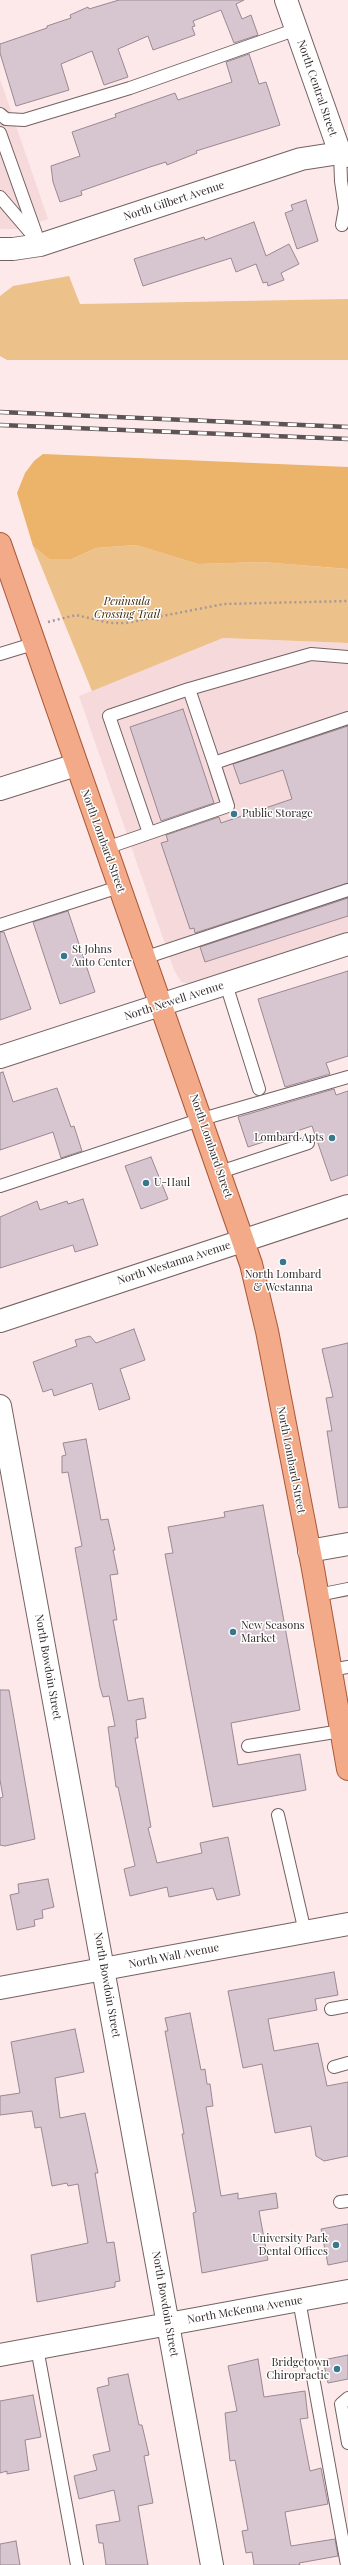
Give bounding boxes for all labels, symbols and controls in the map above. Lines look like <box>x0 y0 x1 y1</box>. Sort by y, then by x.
street label: North Central Street <box>294 38 340 138</box>
street label: North Gilbert Avenue <box>122 178 226 224</box>
park label: Peninsula Crossing Trail <box>94 595 160 621</box>
street label: North Lombard Street <box>78 788 128 894</box>
place label: Public Storage <box>242 807 313 821</box>
marker: Public Storage <box>229 809 239 819</box>
place label: St Johns Auto Center <box>72 943 132 969</box>
marker: St Johns Auto Center <box>59 951 69 961</box>
street label: North Newell Avenue <box>123 979 225 1023</box>
street label: North Lombard Street <box>187 1092 235 1200</box>
place label: Lombard Apts <box>254 1131 324 1145</box>
marker: Lombard Apts <box>327 1133 337 1143</box>
place label: U-Haul <box>154 1176 190 1190</box>
marker: U-Haul <box>141 1178 151 1188</box>
street label: North Westanna Avenue <box>116 1238 232 1288</box>
marker: North Lombard & Westanna <box>278 1257 288 1267</box>
place label: North Lombard & Westanna <box>245 1268 321 1294</box>
street label: North Lombard Street <box>274 1405 308 1515</box>
street label: North Bowdoin Street <box>32 1613 64 1721</box>
place label: New Seasons Market <box>241 1619 305 1645</box>
marker: New Seasons Market <box>228 1627 238 1637</box>
street label: North Bowdoin Street <box>91 1931 123 2039</box>
street label: North Wall Avenue <box>128 1941 220 1971</box>
place label: University Park Dental Offices <box>252 2232 328 2258</box>
marker: University Park Dental Offices <box>331 2240 341 2250</box>
street label: North Bowdoin Street <box>149 2250 181 2358</box>
street label: North McKenna Avenue <box>186 2293 304 2327</box>
place label: Bridgetown Chiropractic <box>266 2356 329 2382</box>
marker: Bridgetown Chiropractic <box>332 2364 342 2374</box>

